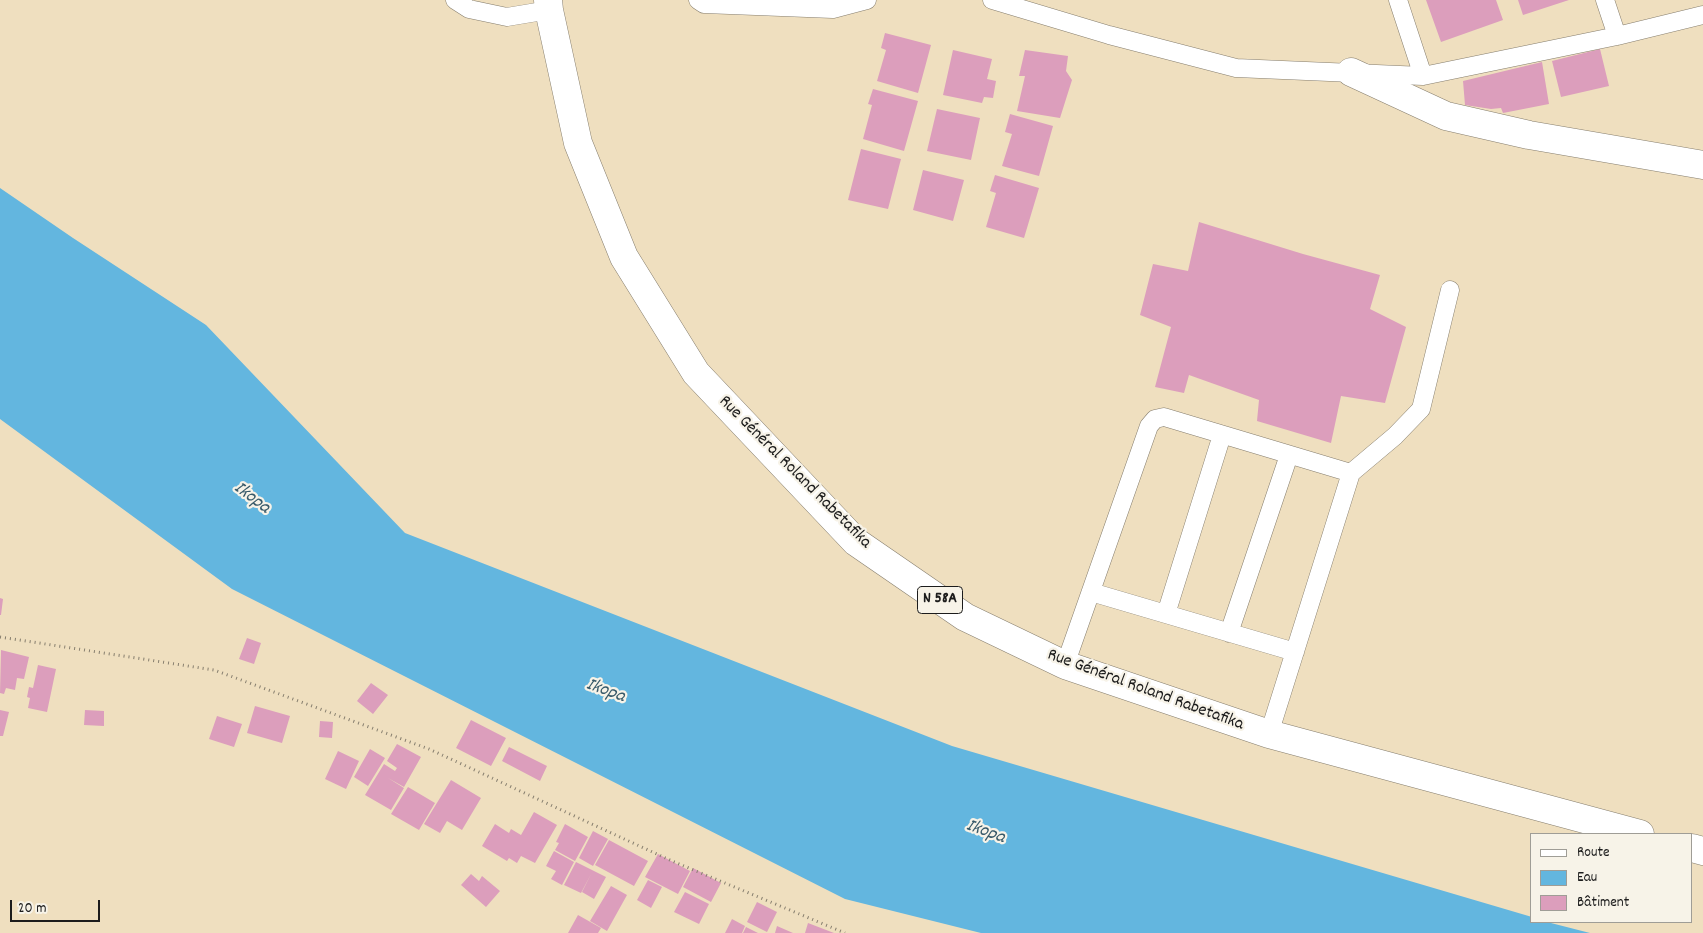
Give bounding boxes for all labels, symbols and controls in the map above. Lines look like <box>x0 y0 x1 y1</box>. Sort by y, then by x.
street label: Rue Général Roland Rabetafika <box>713 392 875 554</box>
water label: Ikopa <box>228 478 274 520</box>
road number: N 58A <box>918 586 962 614</box>
street label: Rue Général Roland Rabetafika <box>1044 645 1246 737</box>
water label: Ikopa <box>582 674 628 710</box>
water label: Ikopa <box>962 815 1008 851</box>
legend <box>1530 833 1693 923</box>
text: Route <box>1577 842 1610 864</box>
text: Eau <box>1577 867 1597 889</box>
scale bar <box>12 890 102 922</box>
text: Bâtiment <box>1577 892 1629 914</box>
text: 20 m <box>18 898 46 920</box>

